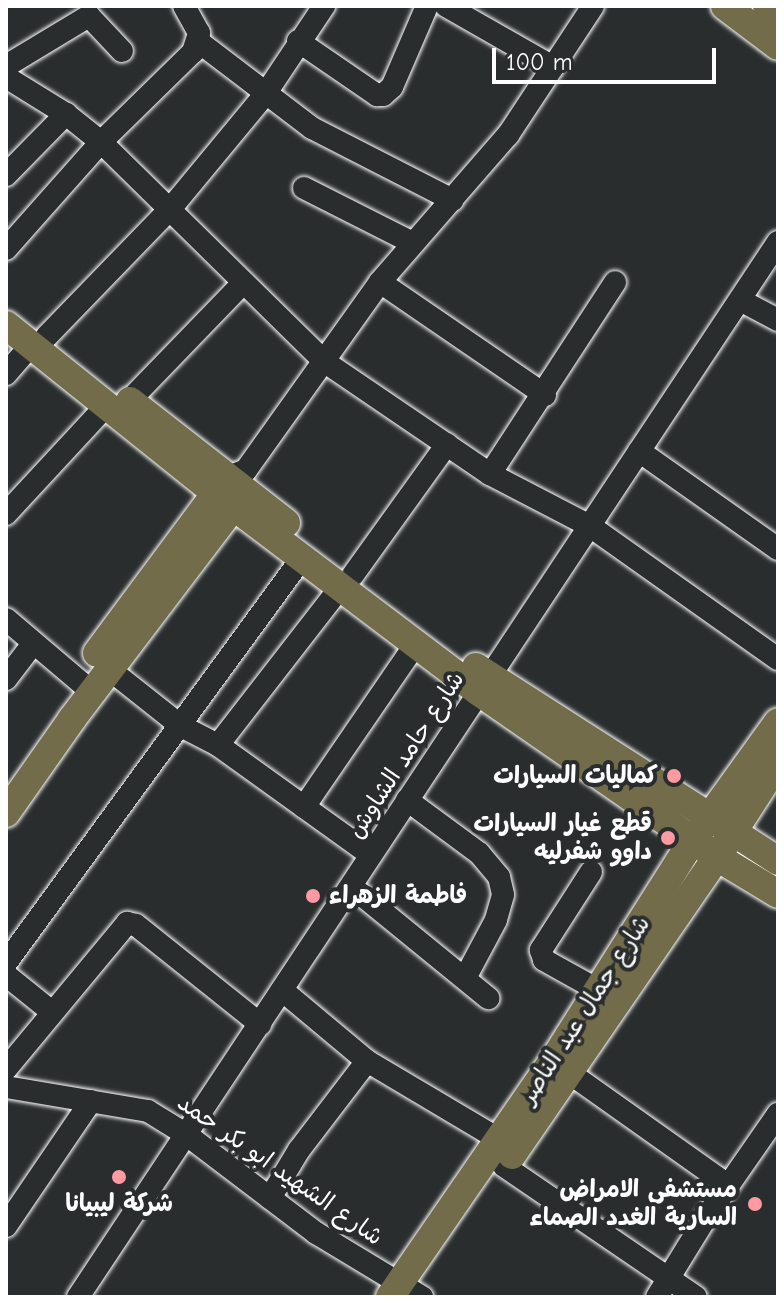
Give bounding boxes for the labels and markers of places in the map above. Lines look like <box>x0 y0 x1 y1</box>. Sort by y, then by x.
place label: كماليات السيارات <box>493 762 658 790</box>
marker: كماليات السيارات <box>665 767 683 785</box>
place label: قطع غيار السيارات داوو شفرليه <box>473 810 652 866</box>
marker: قطع غيار السيارات داوو شفرليه <box>659 829 677 847</box>
place label: فاطمة الزهراء <box>329 882 467 910</box>
marker: فاطمة الزهراء <box>304 887 322 905</box>
marker: شركة ليبيانا <box>110 1168 128 1186</box>
place label: مستشفي الامراض السارية الغدد الصماء <box>530 1176 737 1232</box>
place label: شركة ليبيانا <box>65 1190 173 1218</box>
marker: مستشفي الامراض السارية الغدد الصماء <box>744 1193 766 1215</box>

